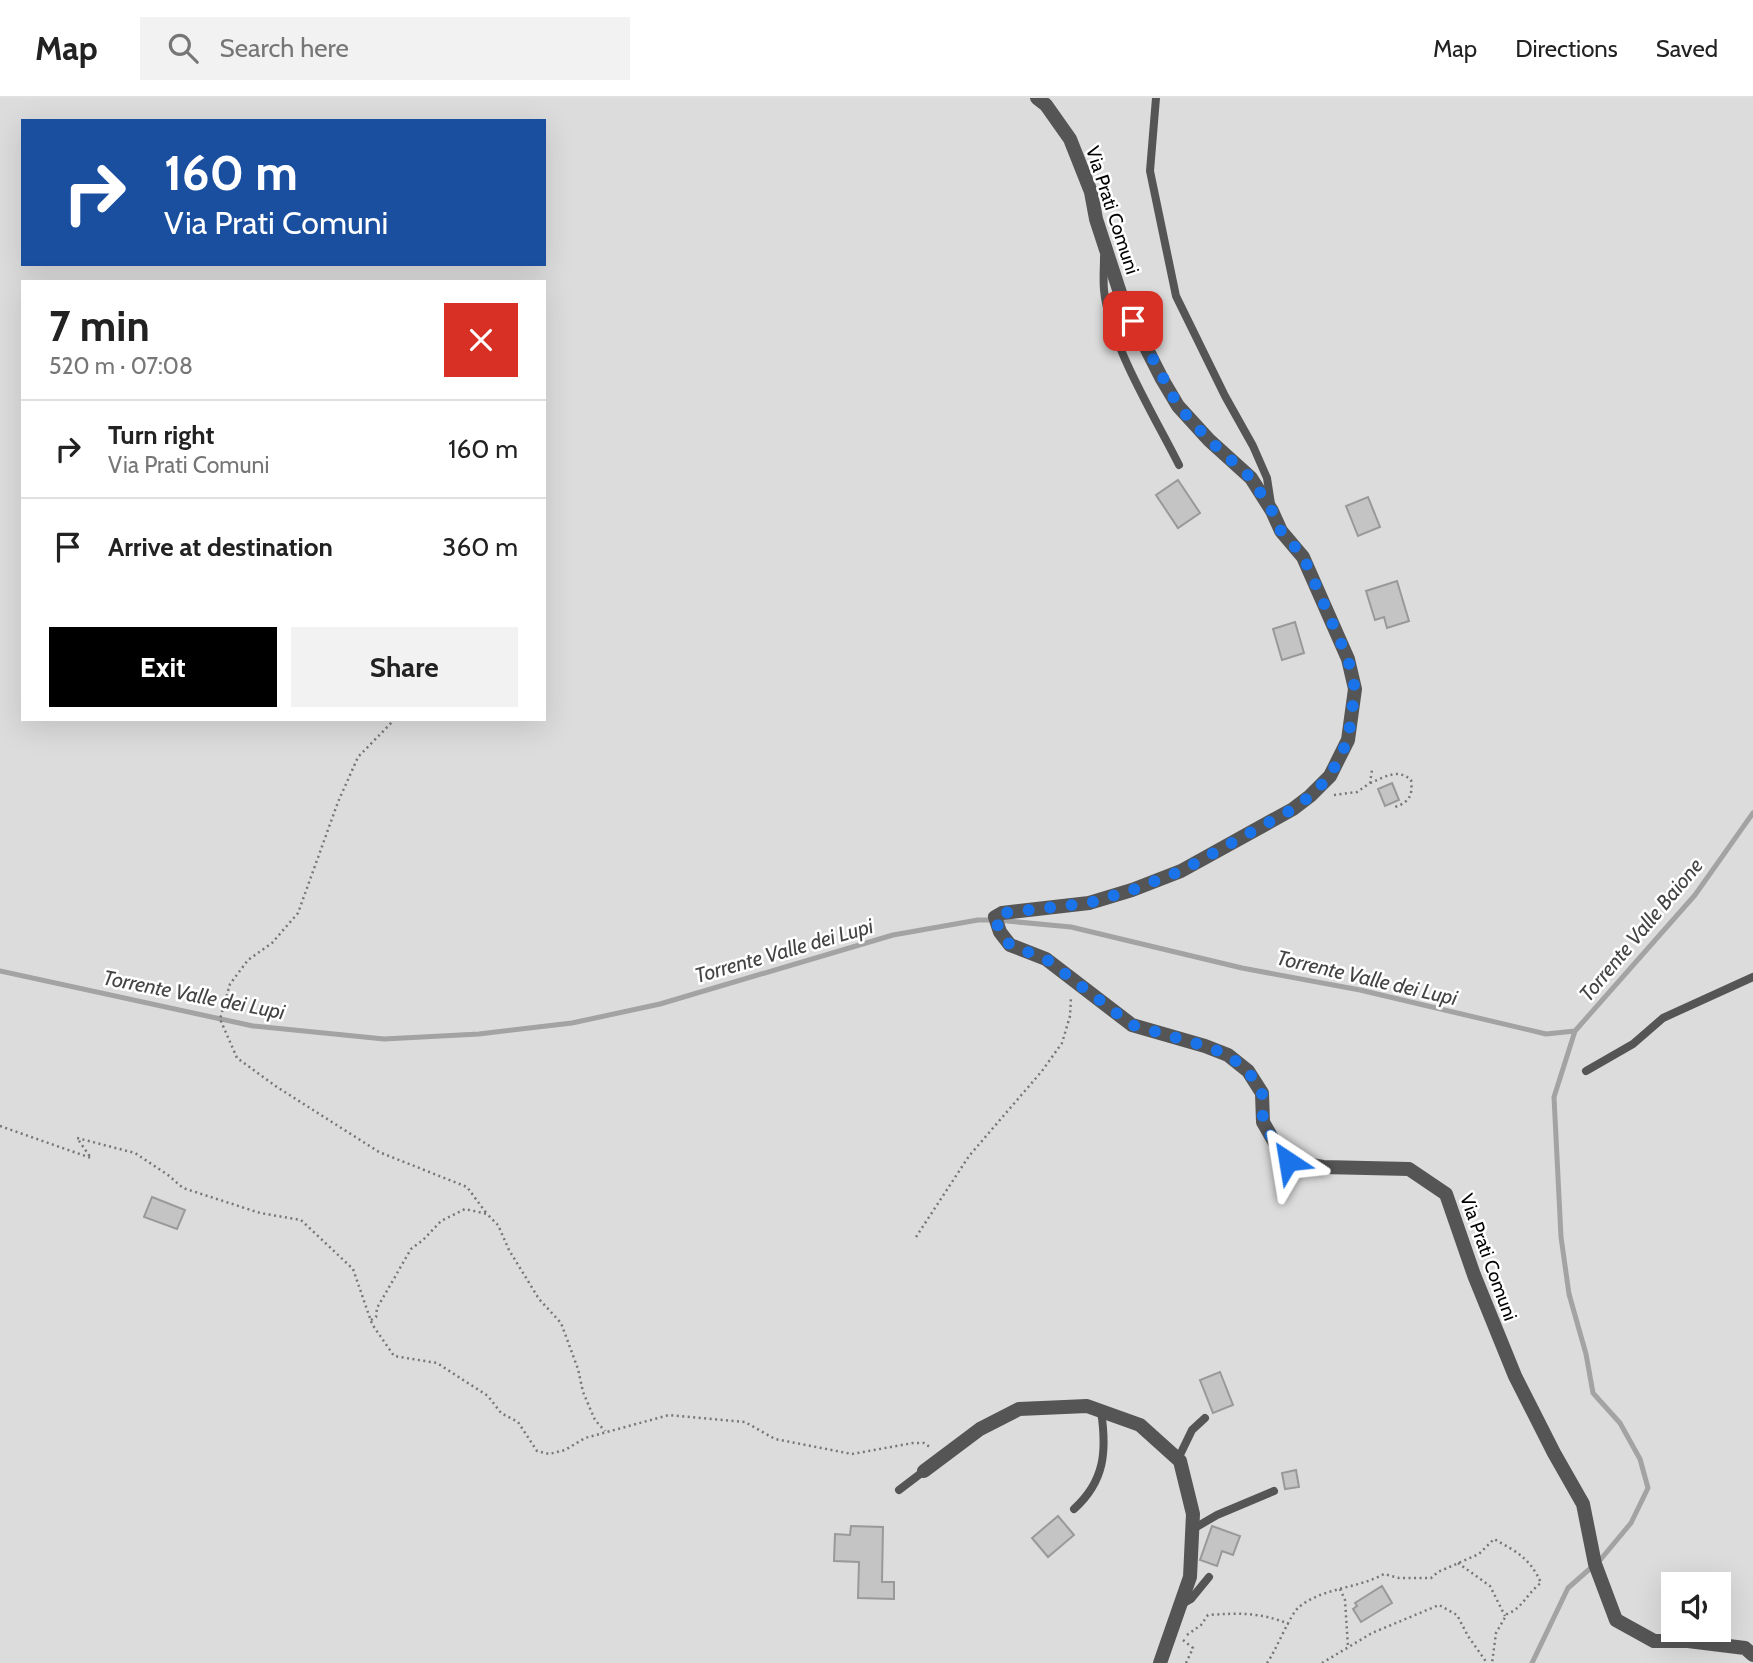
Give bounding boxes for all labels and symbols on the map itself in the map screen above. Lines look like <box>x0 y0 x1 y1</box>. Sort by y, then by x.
street label: Via Prati Comuni <box>1081 143 1144 277</box>
pin <box>1103 291 1163 351</box>
water label: Torrente Valle Baione <box>1574 853 1708 1006</box>
water label: Torrente Valle dei Lupi <box>692 913 877 988</box>
water label: Torrente Valle dei Lupi <box>1274 945 1460 1011</box>
water label: Torrente Valle dei Lupi <box>101 965 288 1024</box>
position arrow <box>1251 1124 1325 1198</box>
street label: Via Prati Comuni <box>1455 1191 1522 1324</box>

